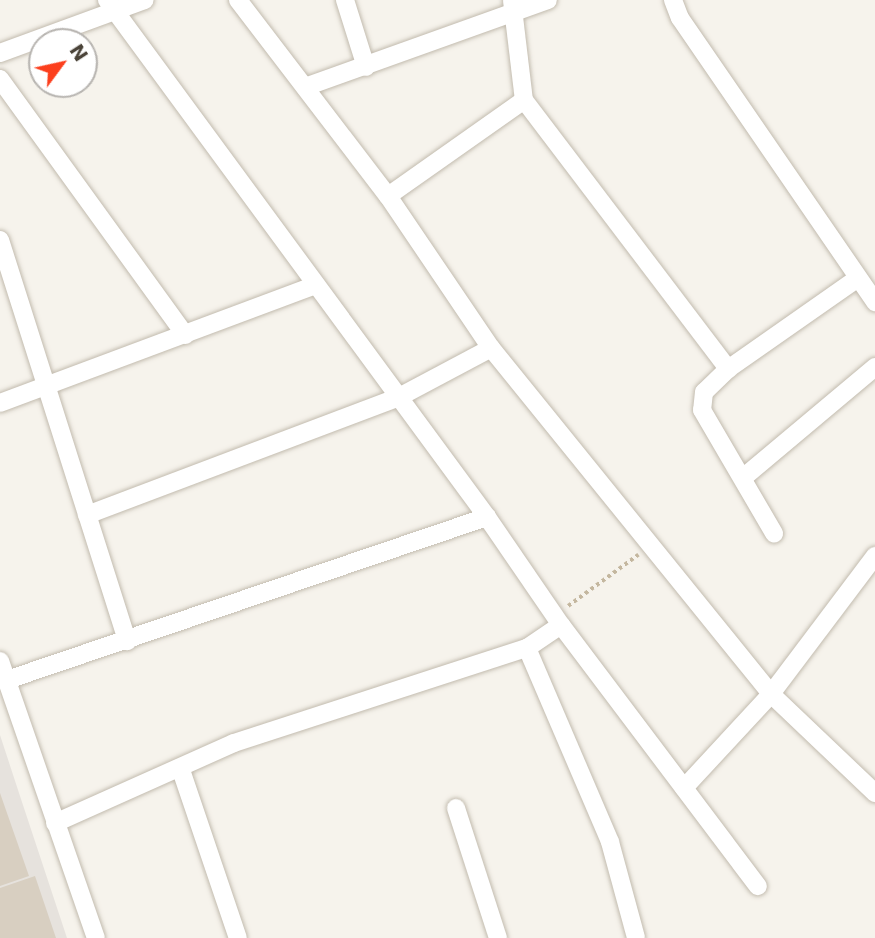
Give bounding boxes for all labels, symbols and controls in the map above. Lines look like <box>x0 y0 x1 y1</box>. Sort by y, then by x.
north arrow <box>28 28 98 98</box>
text: N <box>65 40 92 65</box>

